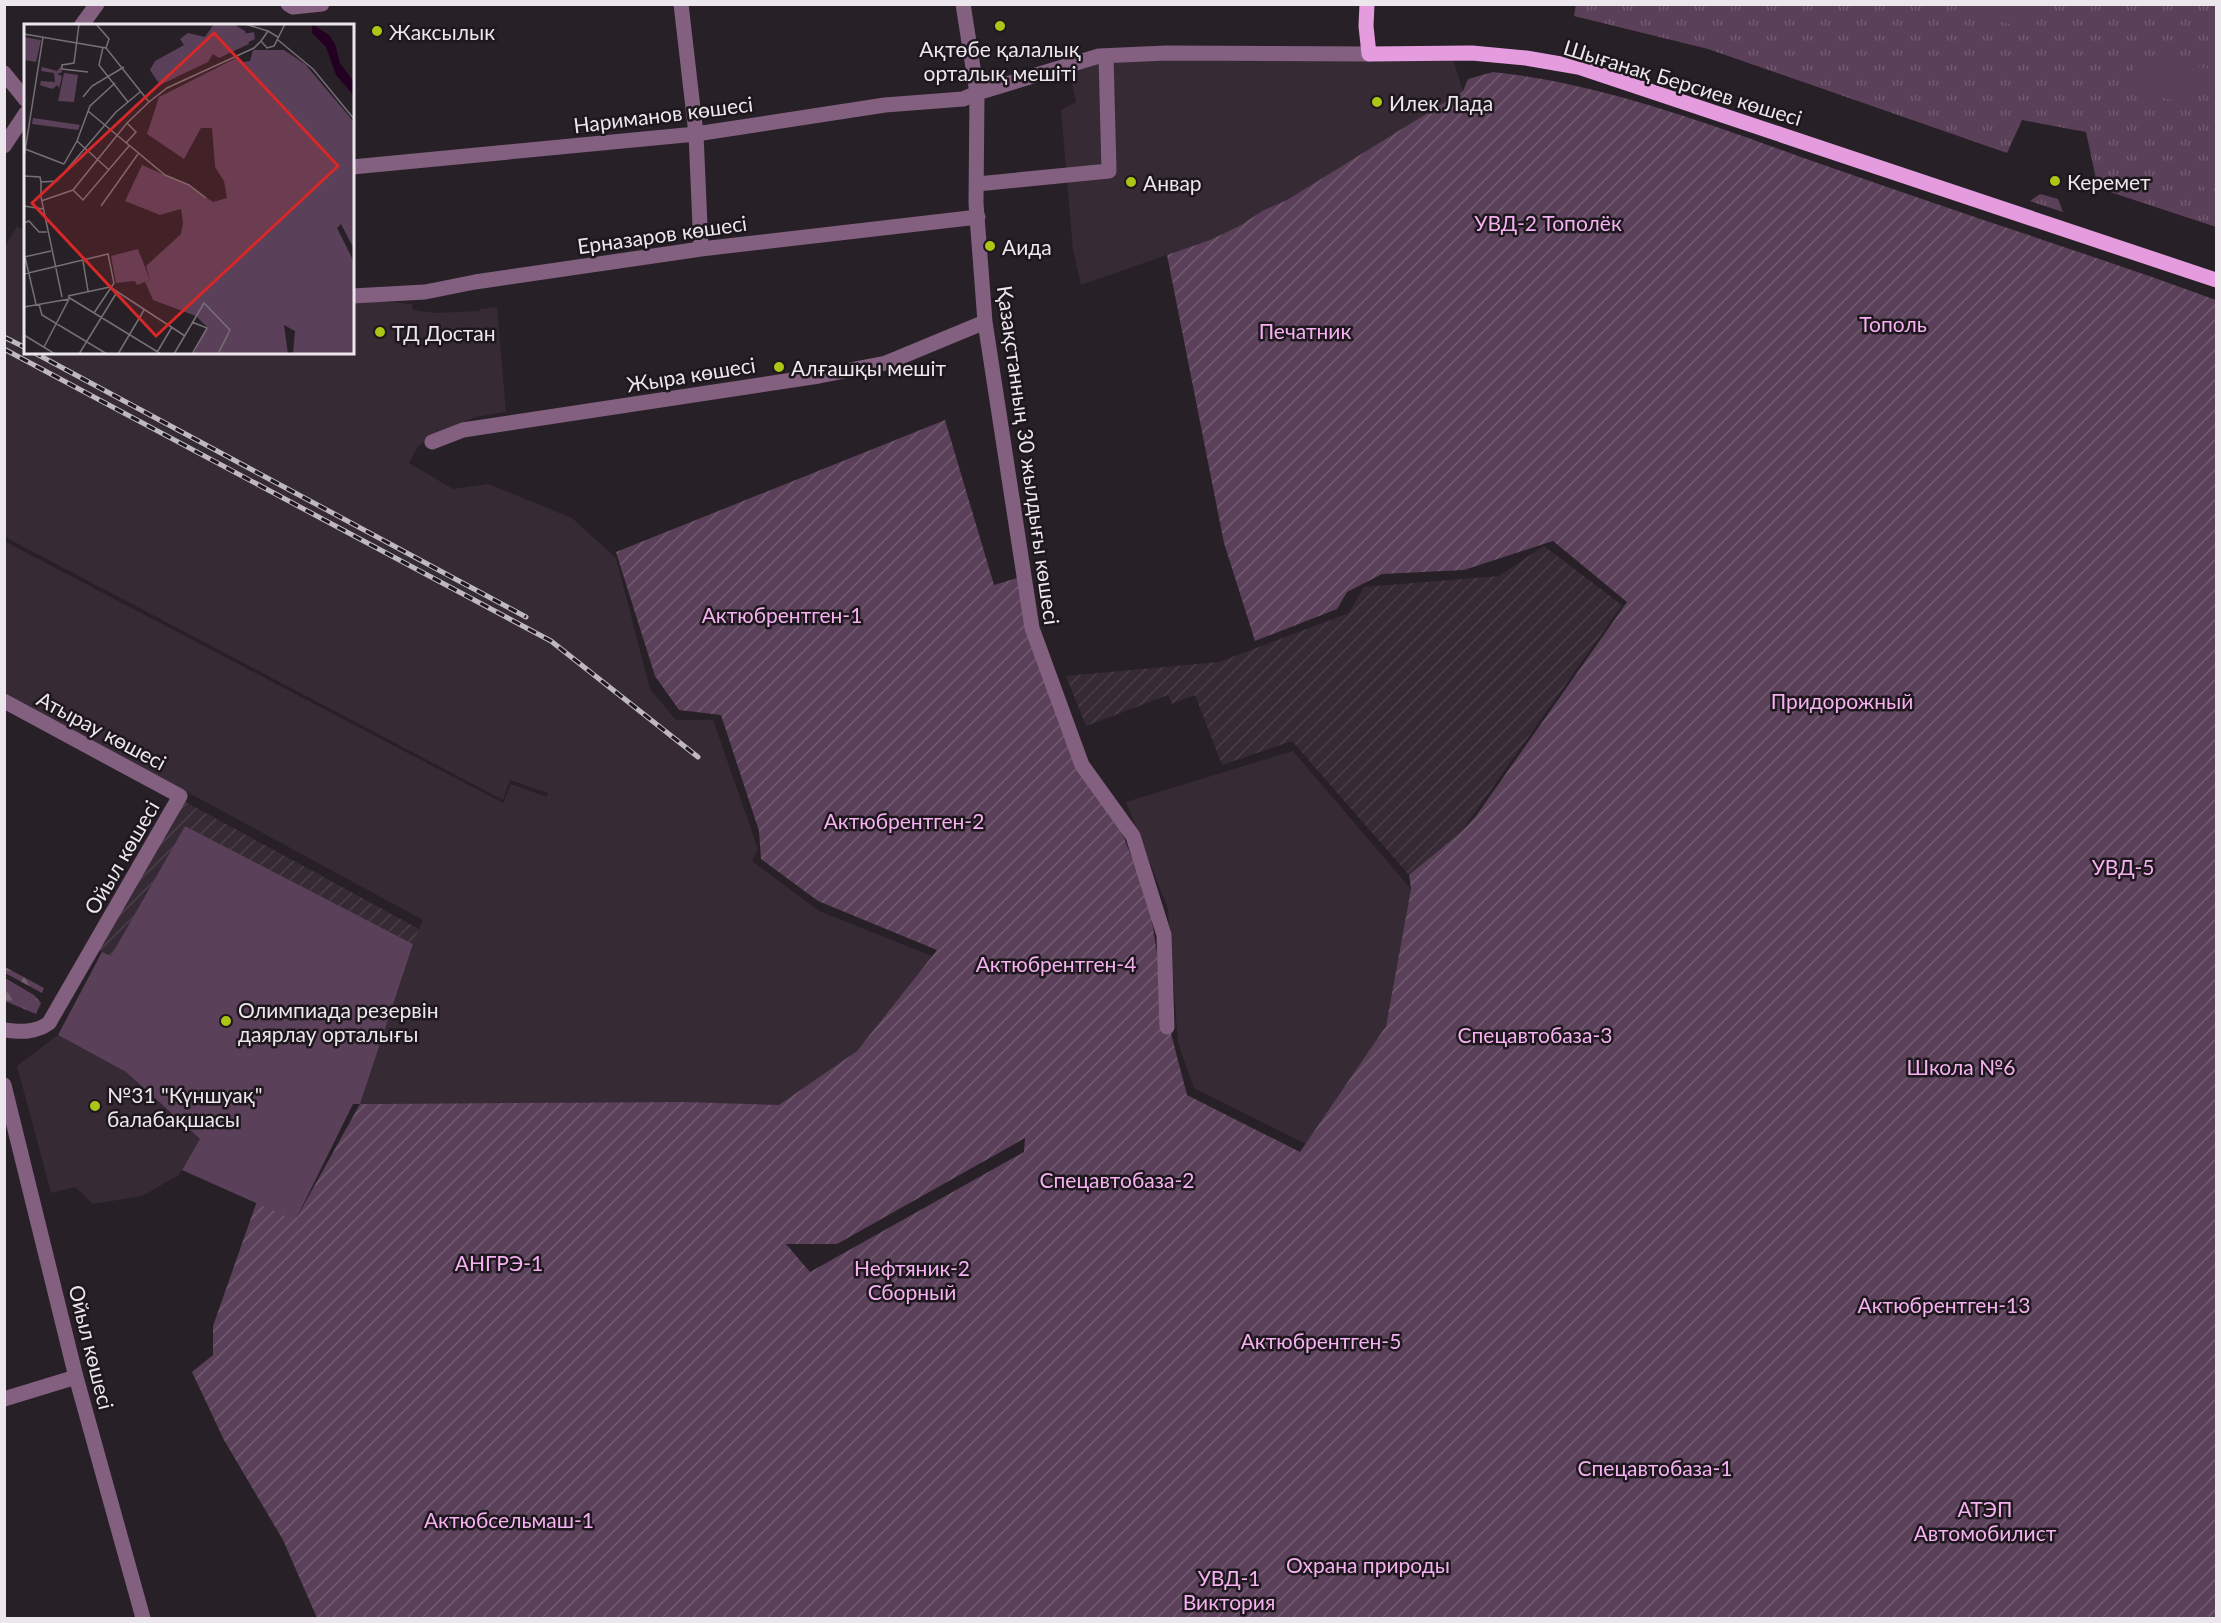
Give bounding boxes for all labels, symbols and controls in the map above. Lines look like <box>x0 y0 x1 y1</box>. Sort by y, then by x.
place label: Жаксылык <box>389 19 495 44</box>
marker: Ақтөбе қалалық орталық мешіті <box>993 19 1007 33</box>
inset map <box>24 24 354 354</box>
marker: Жаксылык <box>370 24 384 38</box>
street label: Шығанақ Берсиев көшесі <box>1561 34 1805 130</box>
place label: Ақтөбе қалалық орталық мешіті <box>919 36 1081 85</box>
place label: Илек Лада <box>1389 90 1493 115</box>
street label: Нариманов көшесі <box>572 91 754 137</box>
marker: Илек Лада <box>1370 95 1384 109</box>
place label: Керемет <box>2067 169 2151 194</box>
place label: Анвар <box>1143 170 1202 195</box>
marker: Керемет <box>2048 174 2062 188</box>
marker: Анвар <box>1124 175 1138 189</box>
street label: Ерназаров көшесі <box>576 210 748 258</box>
park label: УВД-2 Тополёк <box>1474 210 1622 235</box>
place label: Аида <box>1002 234 1052 259</box>
marker: Аида <box>983 239 997 253</box>
street label: Қазақстанның 30 жылдығы көшесі <box>993 284 1065 626</box>
park label: Тополь <box>1859 311 1927 336</box>
park label: Печатник <box>1259 318 1351 343</box>
place label: ТД Достан <box>392 320 496 345</box>
marker: ТД Достан <box>373 325 387 339</box>
street label: Жыра көшесі <box>625 351 757 397</box>
place label: Алғашқы мешіт <box>791 355 947 380</box>
marker: Алғашқы мешіт <box>772 360 786 374</box>
park label: Актюбрентген-1 <box>702 602 862 627</box>
street label: Атырау көшесі <box>33 685 171 775</box>
park label: Придорожный <box>1771 688 1913 713</box>
street label: Ойыл көшесі <box>78 796 164 918</box>
park label: Актюбрентген-2 <box>824 808 984 833</box>
park label: УВД-5 <box>2092 854 2154 879</box>
park label: Актюбрентген-4 <box>976 951 1136 976</box>
place label: Олимпиада резервін даярлау орталығы <box>238 997 439 1046</box>
marker: Олимпиада резервін даярлау орталығы <box>219 1014 233 1028</box>
park label: Спецавтобаза-3 <box>1458 1022 1612 1047</box>
park label: Школа №6 <box>1906 1054 2016 1079</box>
place label: №31 "Күншуақ" балабақшасы <box>107 1082 263 1131</box>
marker: №31 "Күншуақ" балабақшасы <box>88 1099 102 1113</box>
park label: Спецавтобаза-2 <box>1040 1167 1194 1192</box>
park label: АНГРЭ-1 <box>455 1250 543 1275</box>
park label: Нефтяник-2 Сборный <box>854 1255 970 1304</box>
street label: Ойыл көшесі <box>64 1282 120 1412</box>
park label: Актюбрентген-13 <box>1858 1292 2030 1317</box>
park label: Актюбрентген-5 <box>1241 1328 1401 1353</box>
park label: Спецавтобаза-1 <box>1578 1455 1732 1480</box>
park label: АТЭП Автомобилист <box>1914 1496 2057 1545</box>
park label: Актюбсельмаш-1 <box>424 1507 594 1532</box>
park label: Охрана природы <box>1286 1552 1450 1577</box>
park label: УВД-1 Виктория <box>1183 1565 1275 1614</box>

